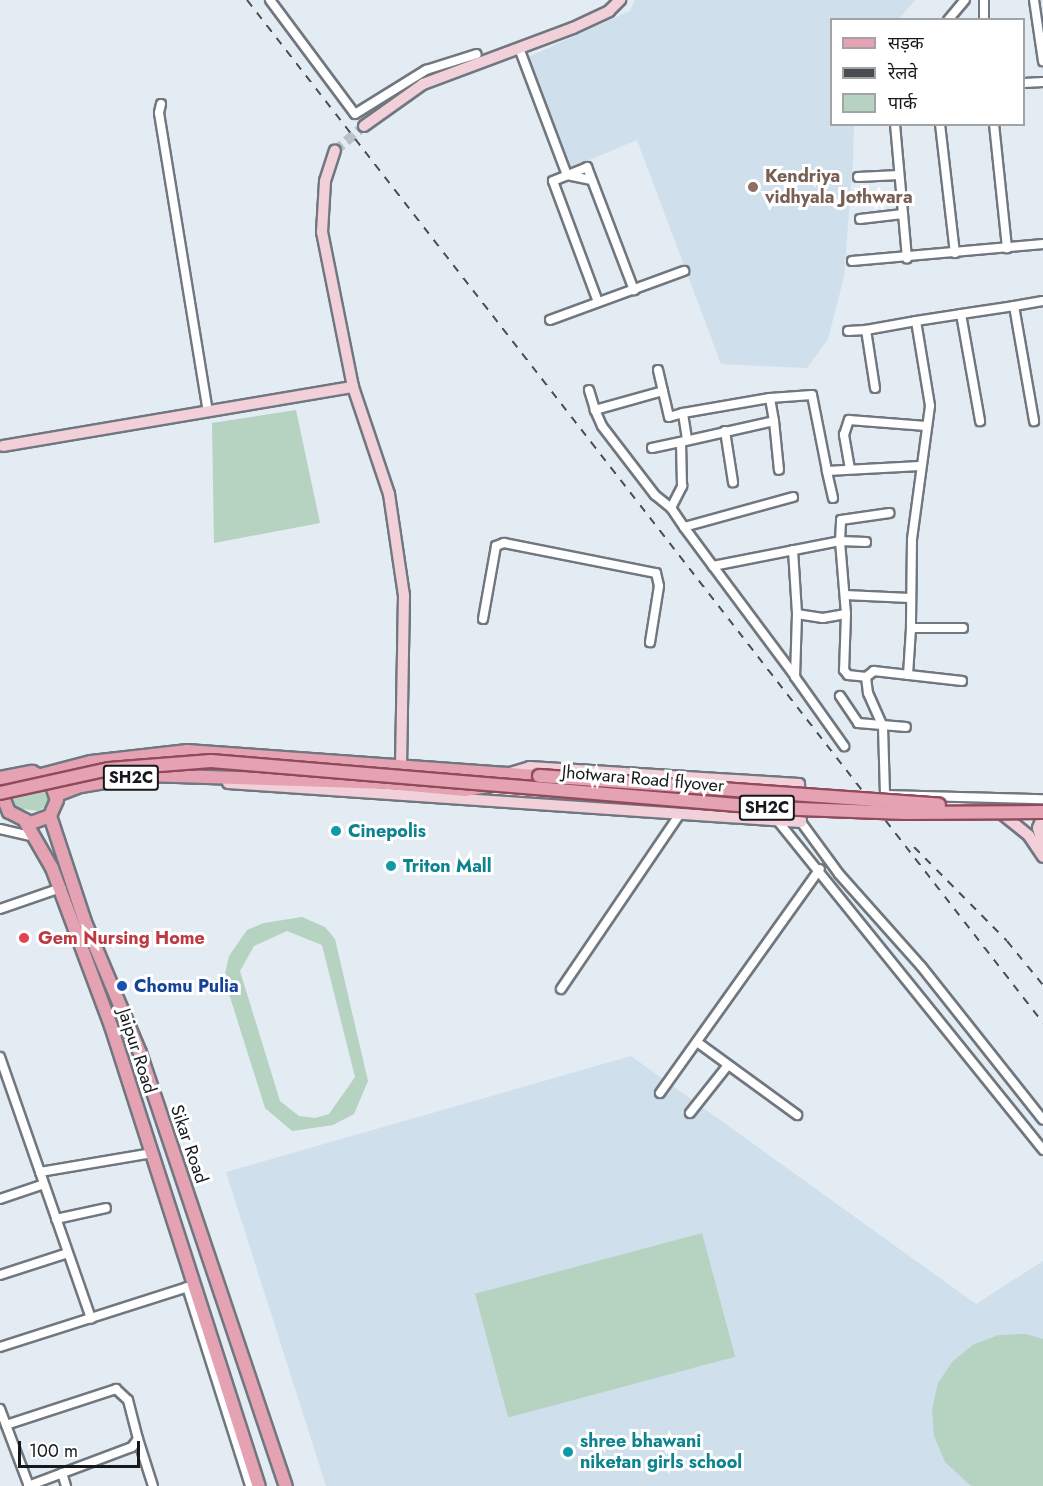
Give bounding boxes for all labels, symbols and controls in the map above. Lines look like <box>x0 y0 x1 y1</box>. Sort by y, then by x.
legend <box>830 18 1025 126</box>
text: सड़क <box>888 30 924 56</box>
text: रेलवे <box>888 60 918 86</box>
text: पार्क <box>888 90 917 116</box>
place label: Kendriya vidhyala Jothwara <box>765 166 913 208</box>
marker: Kendriya vidhyala Jothwara <box>746 180 760 194</box>
street label: Jhotwara Road flyover <box>561 761 725 797</box>
road number: SH2C <box>102 765 160 791</box>
road number: SH2C <box>738 795 795 821</box>
place label: Cinepolis <box>348 820 426 842</box>
marker: Cinepolis <box>329 824 343 838</box>
place label: Triton Mall <box>403 855 492 877</box>
marker: Triton Mall <box>384 859 398 873</box>
place label: Gem Nursing Home <box>38 927 205 949</box>
marker: Gem Nursing Home <box>15 929 33 947</box>
place label: Chomu Pulia <box>134 975 239 997</box>
marker: Chomu Pulia <box>115 979 129 993</box>
street label: Jaipur Road <box>113 1006 161 1096</box>
street label: Sikar Road <box>166 1102 212 1186</box>
scale bar <box>21 1429 142 1467</box>
place label: shree bhawani niketan girls school <box>580 1431 742 1474</box>
text: 100 m <box>29 1438 78 1464</box>
marker: shree bhawani niketan girls school <box>561 1445 575 1459</box>

